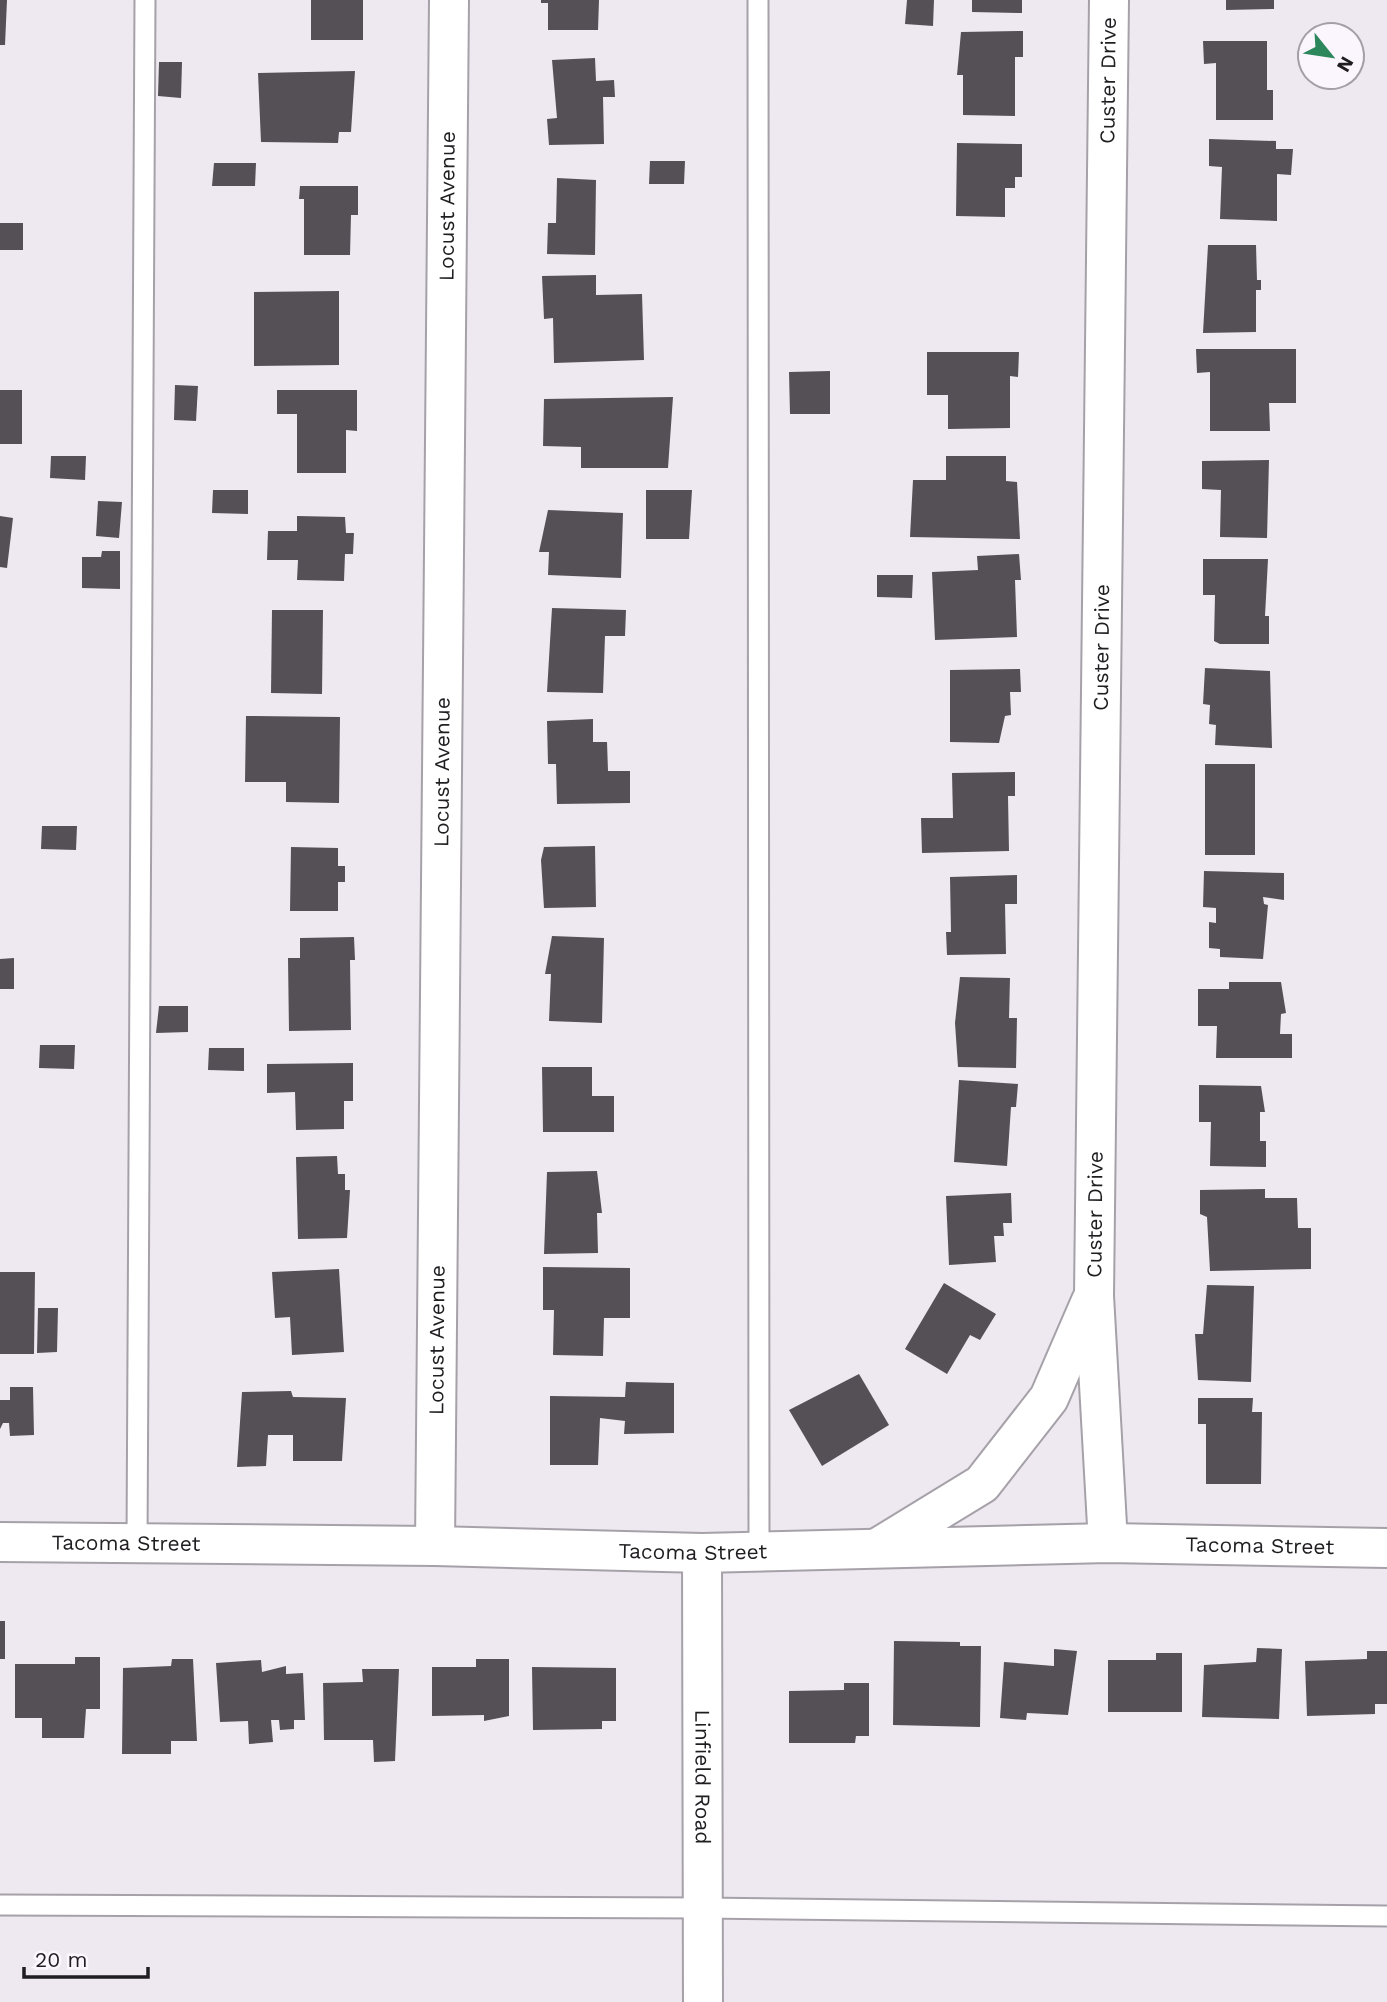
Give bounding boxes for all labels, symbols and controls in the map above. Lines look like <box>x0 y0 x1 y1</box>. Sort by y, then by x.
street label: Custer Drive <box>1094 17 1121 144</box>
north arrow <box>1296 21 1366 91</box>
text: N <box>1332 52 1359 76</box>
street label: Locust Avenue <box>433 131 460 281</box>
street label: Custer Drive <box>1088 584 1114 711</box>
street label: Locust Avenue <box>428 697 455 847</box>
street label: Custer Drive <box>1081 1151 1108 1278</box>
street label: Locust Avenue <box>423 1265 450 1415</box>
street label: Tacoma Street <box>52 1529 201 1556</box>
street label: Tacoma Street <box>1185 1531 1335 1559</box>
street label: Tacoma Street <box>618 1538 768 1565</box>
street label: Linfield Road <box>690 1709 716 1845</box>
scale bar <box>24 1936 149 1980</box>
text: 20 m <box>35 1947 87 1972</box>

